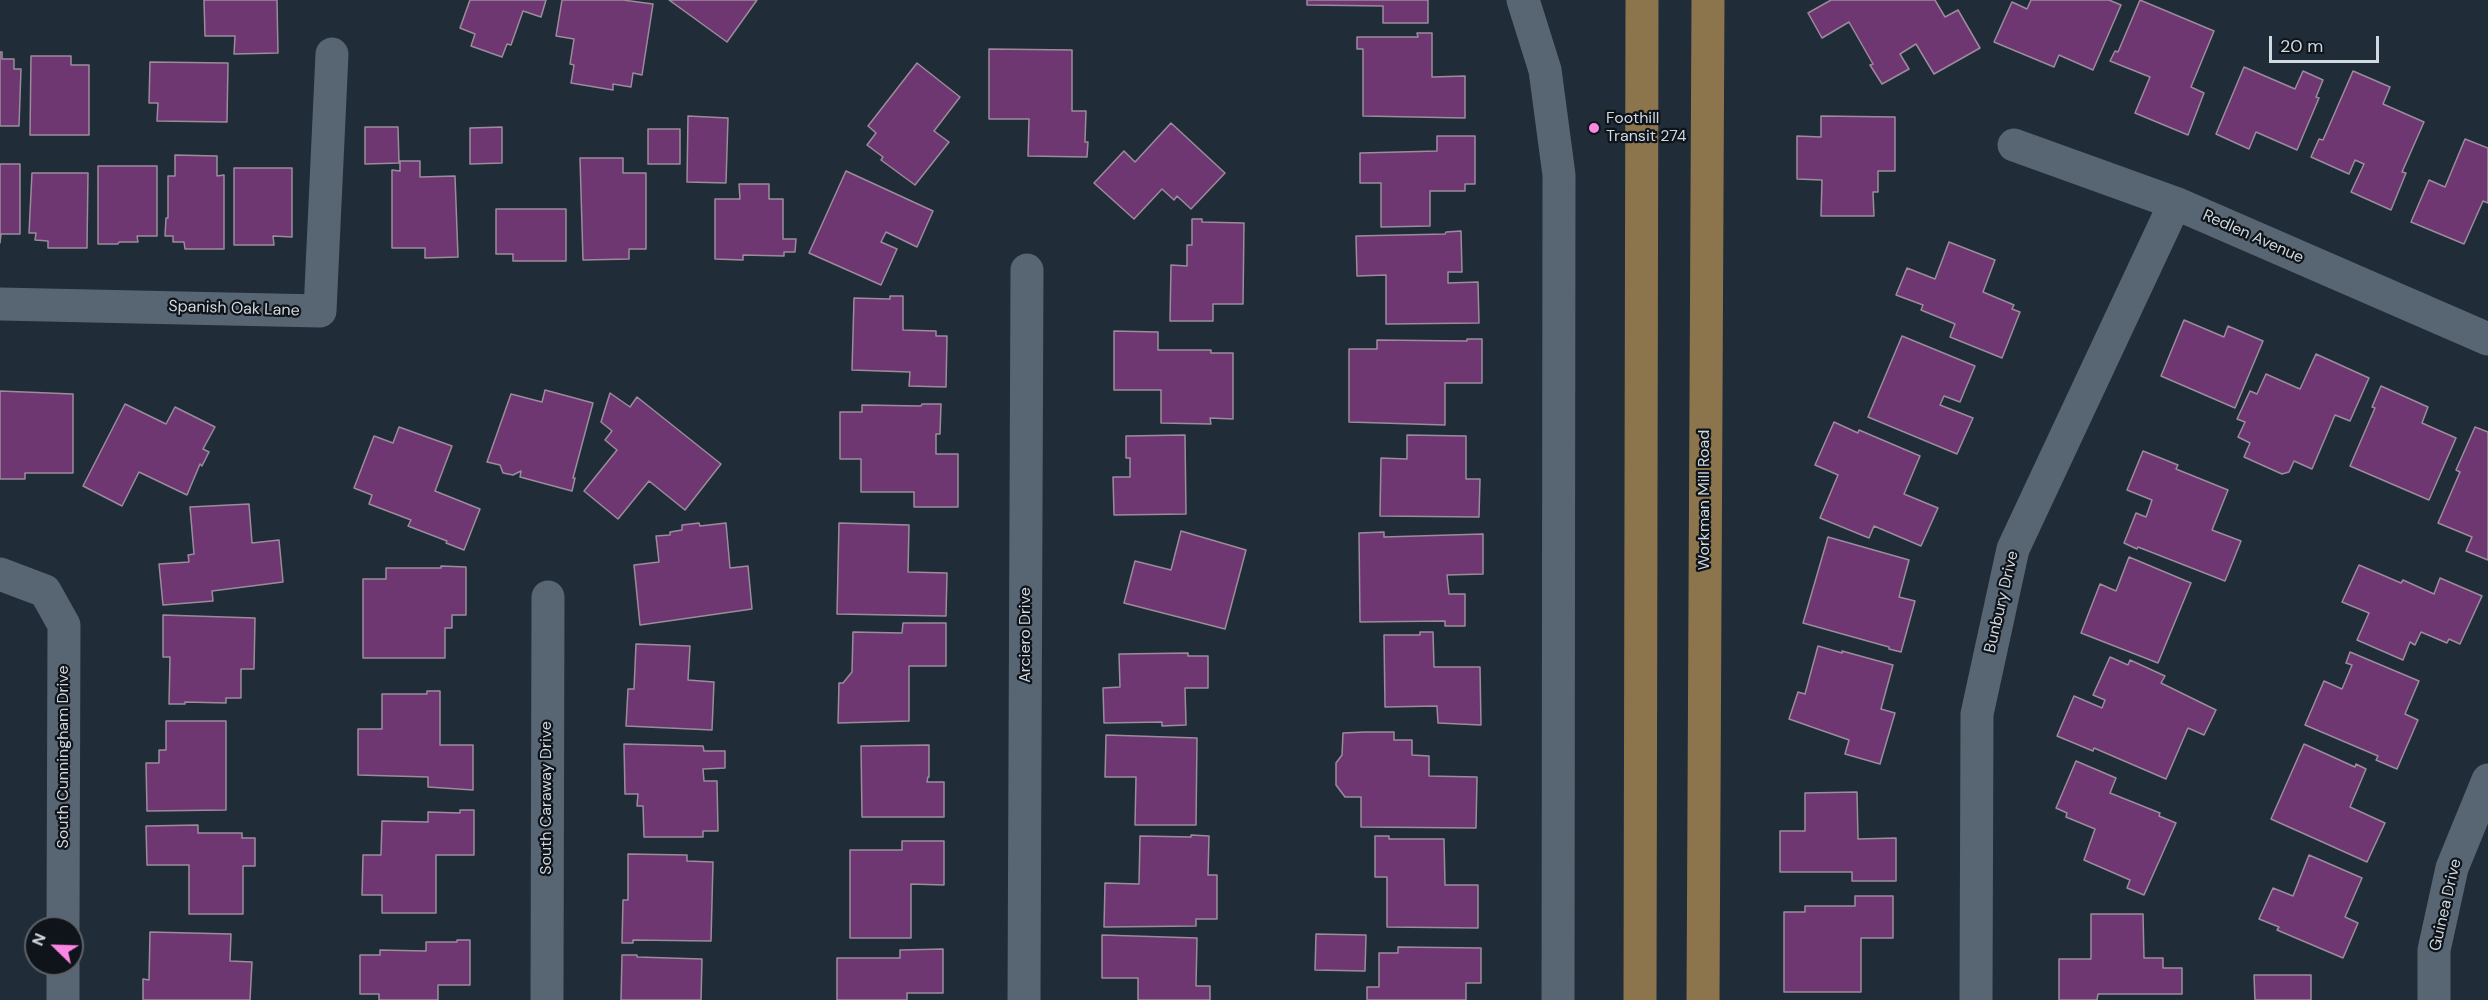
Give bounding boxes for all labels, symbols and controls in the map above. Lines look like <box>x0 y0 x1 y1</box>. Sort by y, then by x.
scale bar <box>2272 24 2382 62</box>
text: 20 m <box>2280 34 2323 58</box>
place label: Foothill Transit 274 <box>1606 109 1687 147</box>
marker: Foothill Transit 274 <box>1587 121 1601 135</box>
street label: Redlen Avenue <box>2199 206 2307 268</box>
street label: Spanish Oak Lane <box>168 297 300 321</box>
street label: Workman Mill Road <box>1695 430 1715 570</box>
street label: Bunbury Drive <box>1981 549 2023 655</box>
street label: Arciero Drive <box>1016 587 1036 683</box>
street label: South Cunningham Drive <box>54 666 74 848</box>
street label: South Caraway Drive <box>537 721 557 875</box>
street label: Guinea Drive <box>2426 857 2466 953</box>
north arrow <box>24 916 84 976</box>
text: N <box>27 930 51 949</box>

